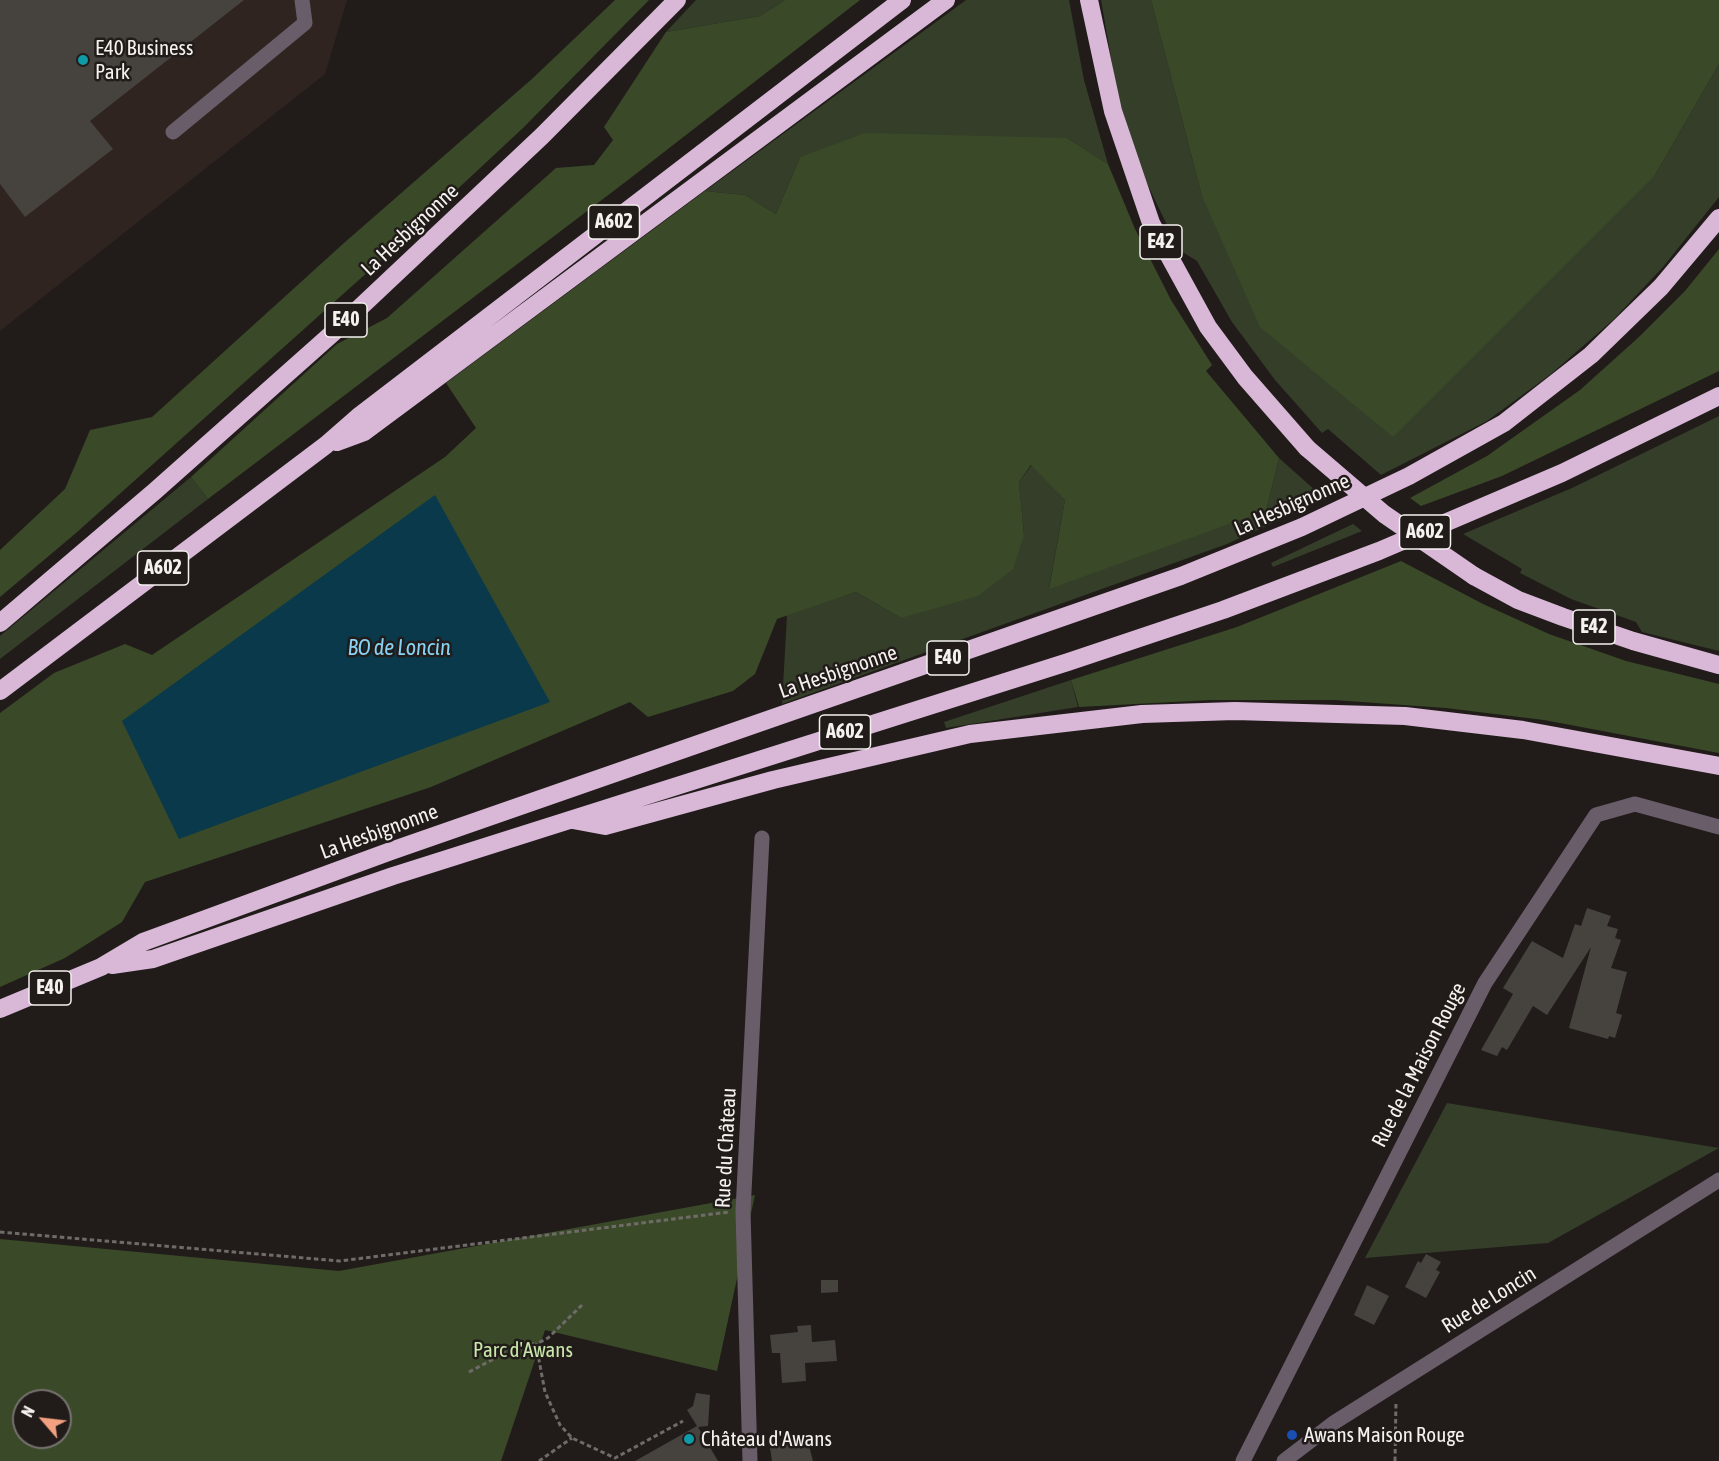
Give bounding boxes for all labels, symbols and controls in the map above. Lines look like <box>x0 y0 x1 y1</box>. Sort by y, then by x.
place label: E40 Business Park <box>95 35 193 85</box>
marker: E40 Business Park <box>76 53 90 67</box>
street label: La Hesbignonne <box>356 179 464 281</box>
road number: A602 <box>588 205 640 239</box>
road number: E42 <box>1140 225 1182 259</box>
road number: E40 <box>325 303 367 337</box>
street label: La Hesbignonne <box>1230 468 1354 542</box>
road number: A602 <box>1400 515 1450 549</box>
road number: A602 <box>138 551 188 585</box>
road number: E42 <box>1573 610 1615 644</box>
water label: BO de Loncin <box>347 635 451 661</box>
street label: La Hesbignonne <box>775 640 901 704</box>
road number: E40 <box>927 641 969 675</box>
road number: A602 <box>820 715 870 749</box>
street label: La Hesbignonne <box>317 799 441 865</box>
road number: E40 <box>29 971 71 1005</box>
street label: Rue de la Maison Rouge <box>1367 979 1471 1151</box>
street label: Rue du Château <box>710 1087 742 1209</box>
street label: Rue de Loncin <box>1437 1261 1541 1339</box>
park label: Parc d'Awans <box>473 1337 573 1363</box>
north arrow <box>12 1389 72 1449</box>
text: N <box>18 1403 38 1420</box>
place label: Awans Maison Rouge <box>1304 1422 1465 1448</box>
place label: Château d'Awans <box>701 1426 832 1452</box>
marker: Awans Maison Rouge <box>1285 1428 1299 1442</box>
marker: Château d'Awans <box>682 1432 696 1446</box>

